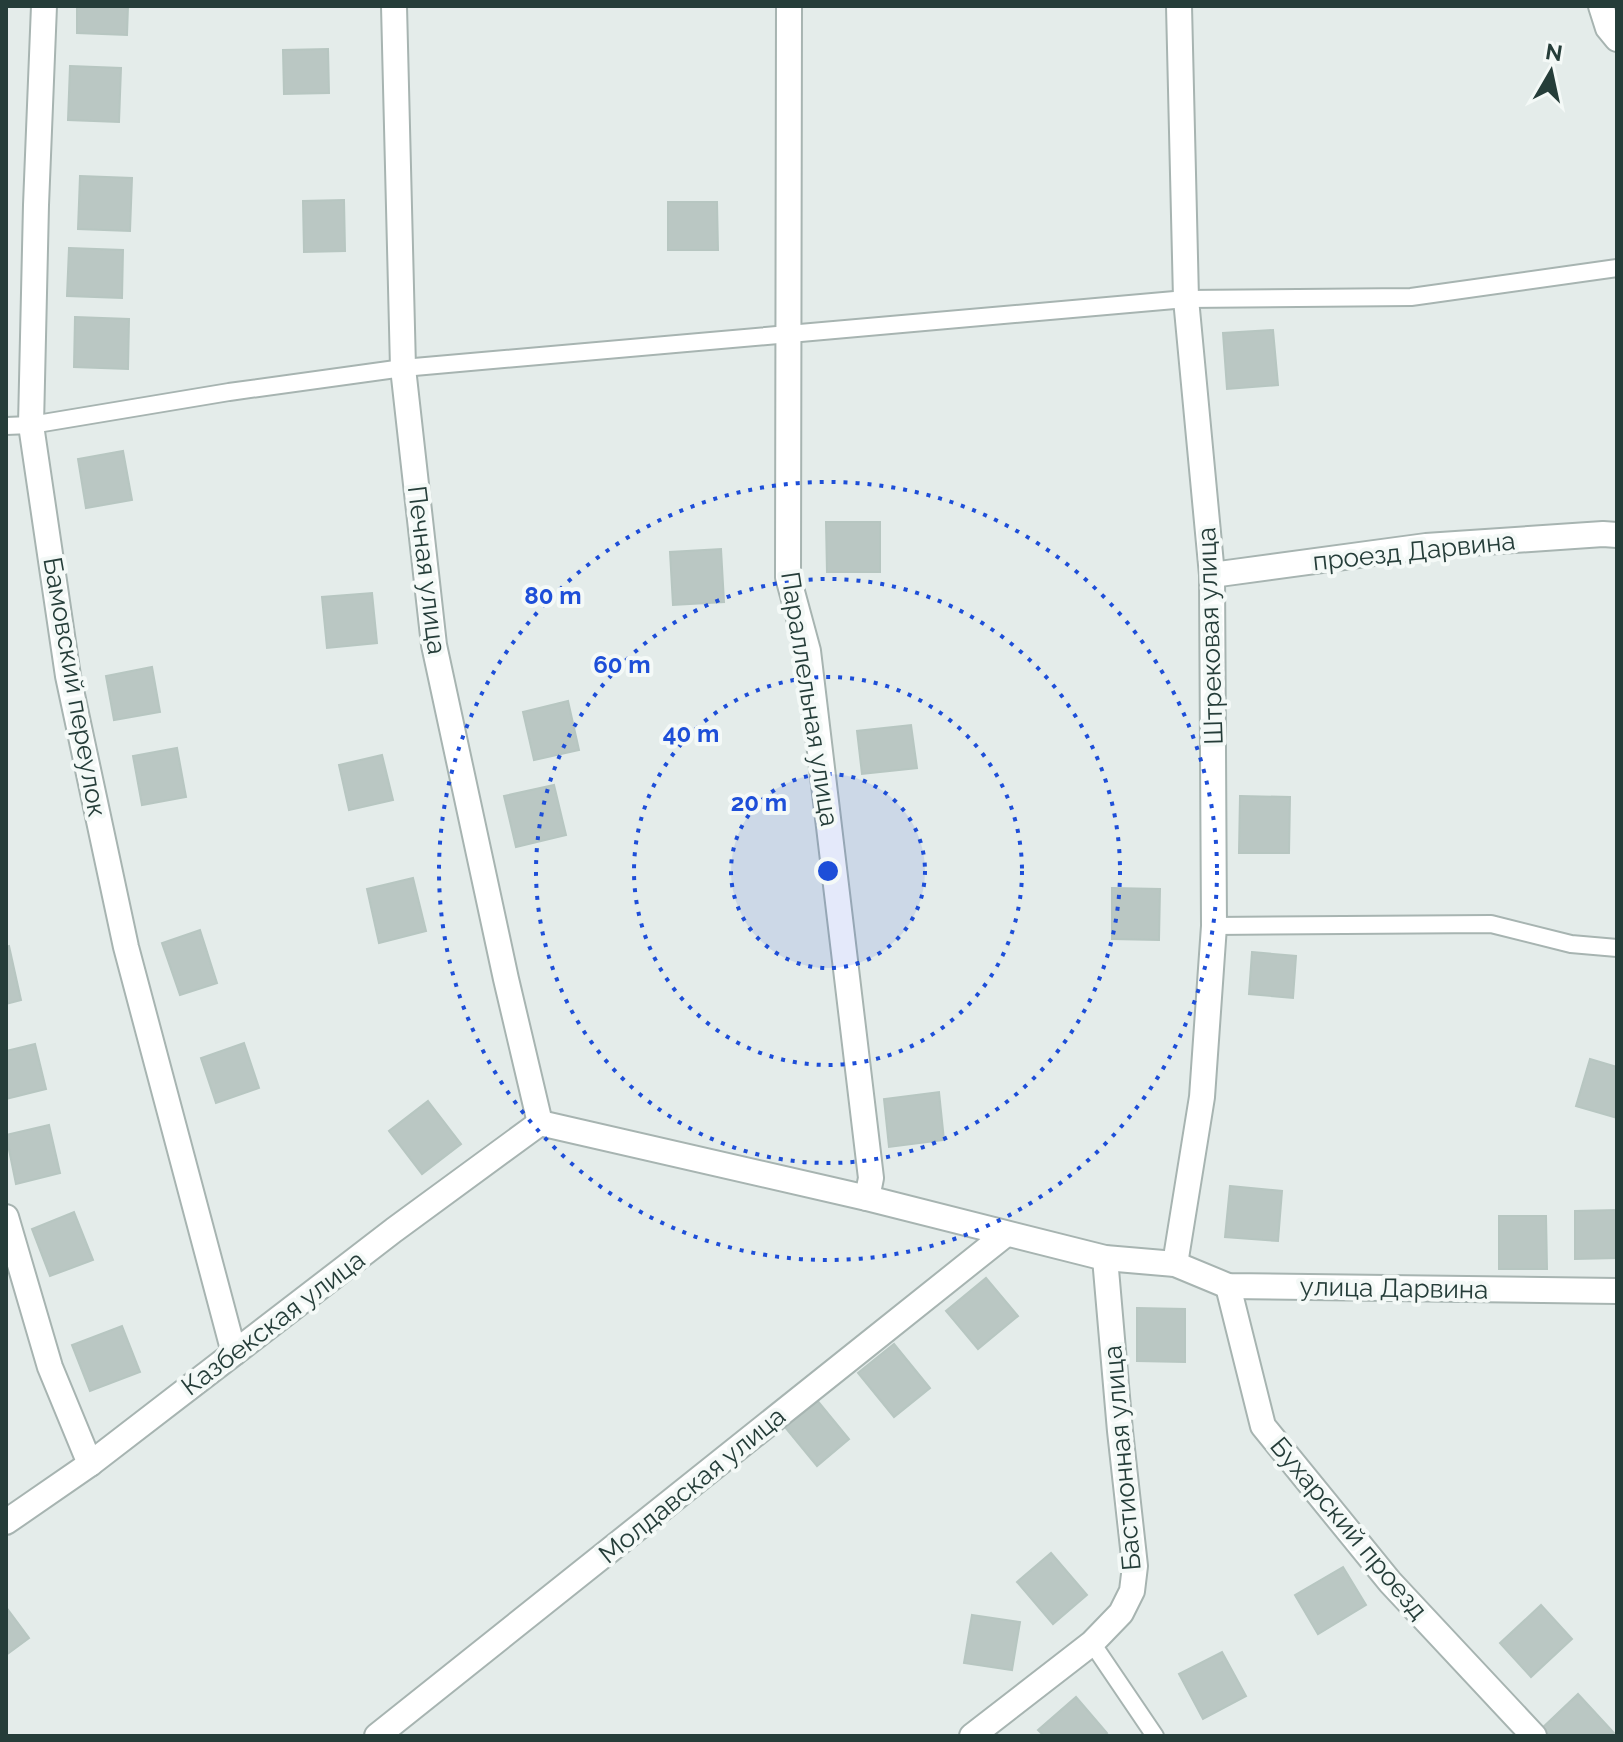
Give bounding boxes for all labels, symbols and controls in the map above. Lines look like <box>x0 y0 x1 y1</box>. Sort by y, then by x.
north arrow <box>1511 32 1591 112</box>
text: N <box>1544 38 1564 66</box>
street label: Печная улица <box>402 484 452 656</box>
street label: проезд Дарвина <box>1311 525 1517 577</box>
street label: Штрековая улица <box>1191 527 1229 745</box>
street label: Бамовский переулок <box>37 555 113 819</box>
street label: Параллельная улица <box>775 569 845 829</box>
text: 80 m <box>524 581 582 610</box>
text: 60 m <box>593 650 651 679</box>
text: 40 m <box>663 719 719 748</box>
text: 20 m <box>731 788 787 817</box>
centre of rings <box>814 857 842 885</box>
street label: Казбекская улица <box>176 1244 370 1402</box>
street label: улица Дарвина <box>1299 1271 1489 1305</box>
street label: Бастионная улица <box>1097 1344 1147 1572</box>
street label: Молдавская улица <box>593 1401 791 1569</box>
street label: Бухарский проезд <box>1264 1431 1434 1625</box>

